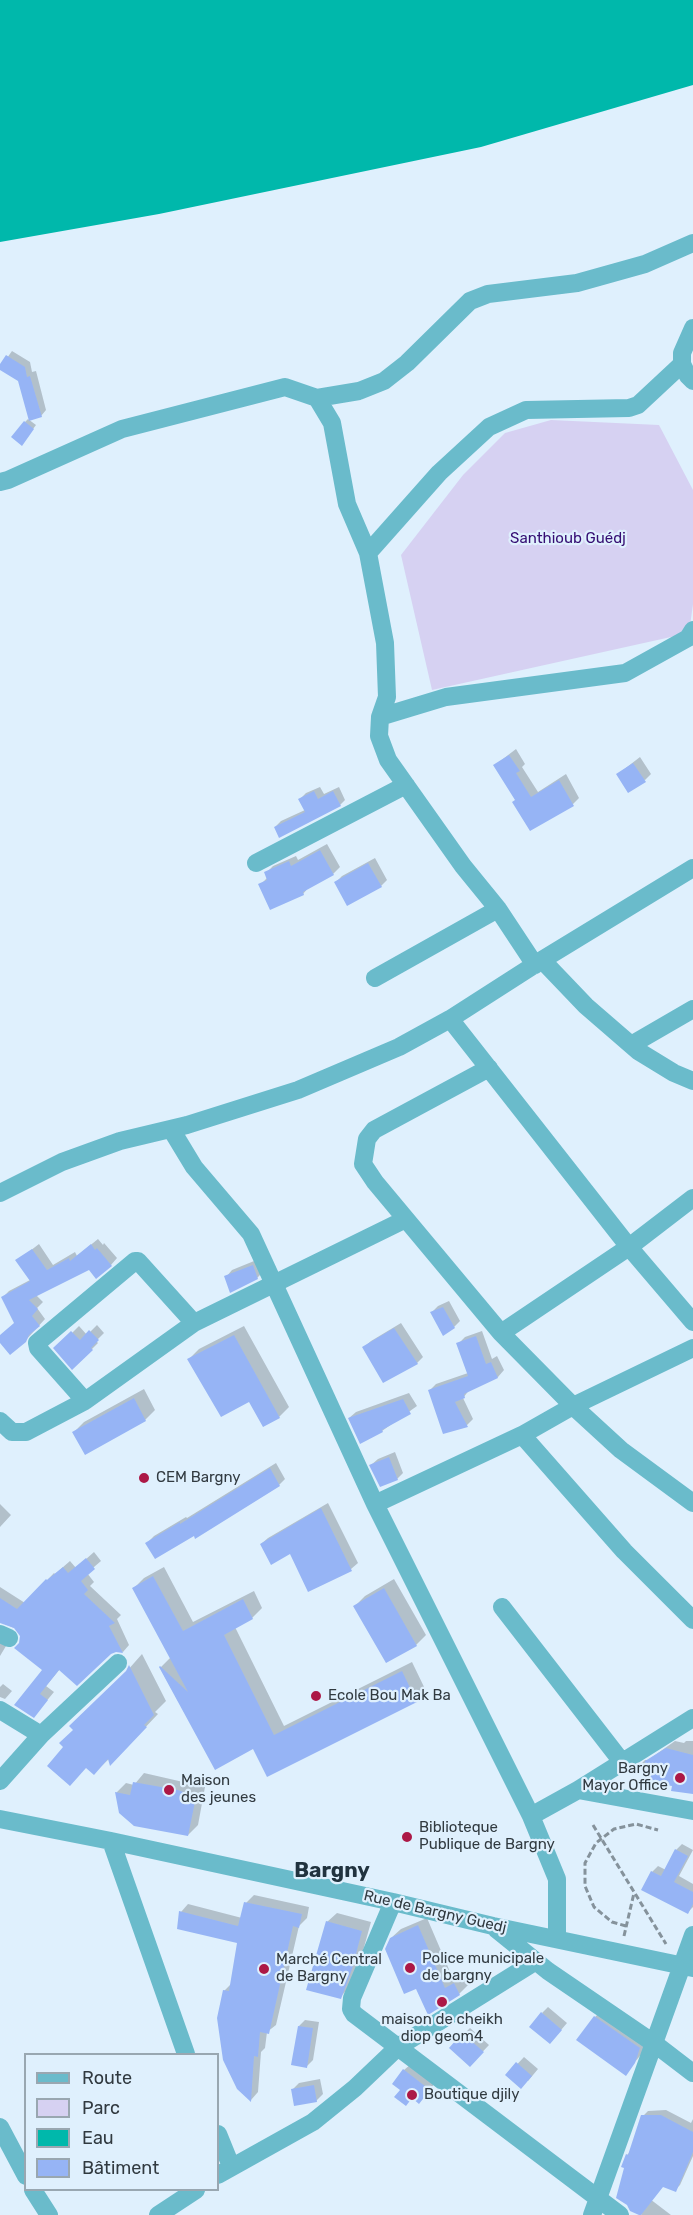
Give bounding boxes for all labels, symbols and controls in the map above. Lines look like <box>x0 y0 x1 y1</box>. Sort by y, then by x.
park label: Santhioub Guédj <box>510 530 626 548</box>
place label: CEM Bargny <box>156 1469 241 1487</box>
marker: CEM Bargny <box>137 1471 151 1485</box>
place label: Ecole Bou Mak Ba <box>328 1687 451 1705</box>
marker: Ecole Bou Mak Ba <box>309 1689 323 1703</box>
place label: Bargny Mayor Office <box>582 1760 668 1795</box>
marker: Bargny Mayor Office <box>673 1771 687 1785</box>
place label: Maison des jeunes <box>181 1772 256 1807</box>
marker: Maison des jeunes <box>162 1783 176 1797</box>
place label: Biblioteque Publique de Bargny <box>419 1819 555 1854</box>
marker: Biblioteque Publique de Bargny <box>400 1830 414 1844</box>
district label: Bargny <box>294 1858 370 1884</box>
street label: Rue de Bargny Guedj <box>362 1887 508 1937</box>
place label: Police municipale de bargny <box>422 1950 544 1985</box>
place label: Marché Central de Bargny <box>276 1951 382 1986</box>
marker: Police municipale de bargny <box>403 1961 417 1975</box>
marker: Marché Central de Bargny <box>257 1962 271 1976</box>
marker: maison de cheikh diop geom4 <box>435 1995 449 2009</box>
place label: maison de cheikh diop geom4 <box>381 2011 503 2046</box>
legend <box>24 2053 219 2191</box>
text: Route <box>82 2067 132 2089</box>
place label: Boutique djily <box>424 2086 519 2104</box>
marker: Boutique djily <box>405 2088 419 2102</box>
text: Parc <box>82 2097 120 2119</box>
text: Eau <box>82 2127 114 2149</box>
text: Bâtiment <box>82 2157 159 2179</box>

